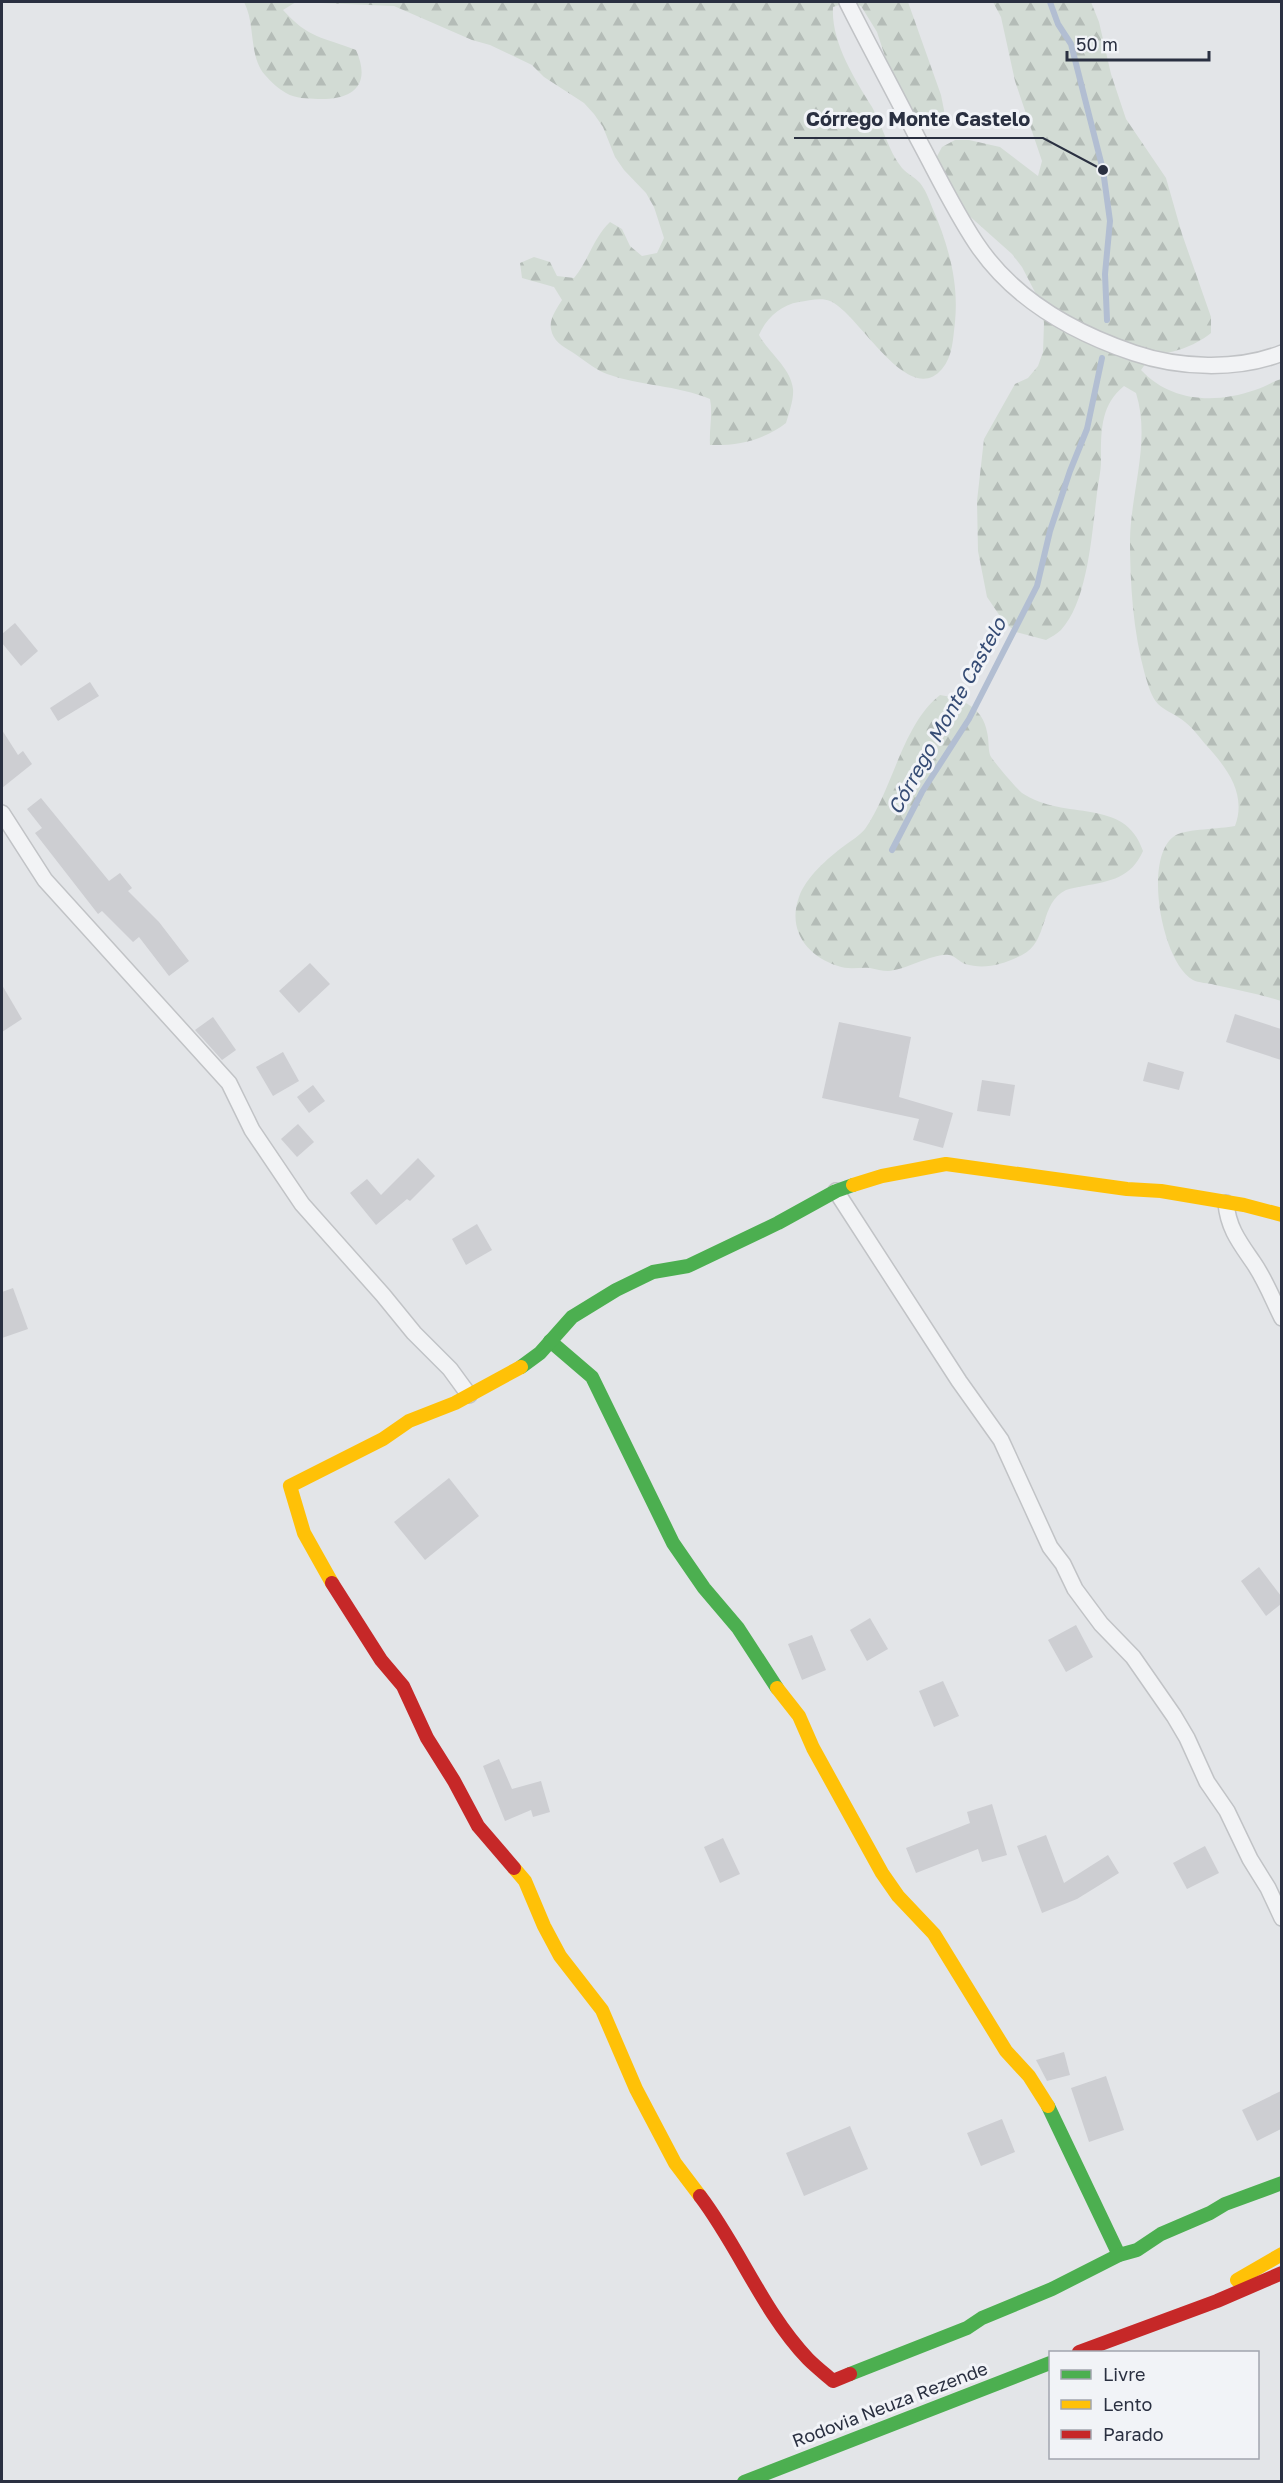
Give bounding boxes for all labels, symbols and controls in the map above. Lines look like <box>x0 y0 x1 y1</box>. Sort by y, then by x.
scale bar <box>1067 24 1210 62</box>
text: 50 m <box>1076 33 1118 55</box>
callout: Córrego Monte Castelo <box>794 100 1043 138</box>
text: Córrego Monte Castelo <box>806 106 1030 130</box>
water label: Córrego Monte Castelo <box>882 612 1012 819</box>
legend <box>1049 2351 1259 2459</box>
street label: Rodovia Neuza Rezende <box>789 2357 990 2452</box>
text: Livre <box>1103 2363 1145 2385</box>
text: Lento <box>1103 2393 1152 2415</box>
text: Parado <box>1103 2423 1164 2445</box>

